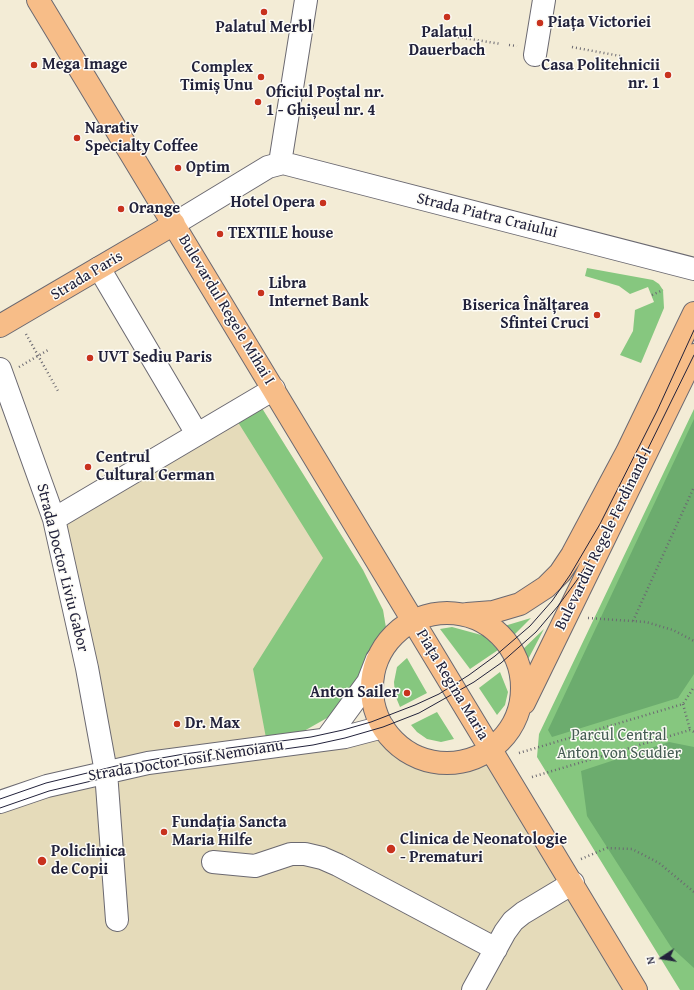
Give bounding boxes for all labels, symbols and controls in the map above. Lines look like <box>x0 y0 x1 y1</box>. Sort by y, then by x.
marker: Palatul Merbl <box>259 7 269 17</box>
marker: Palatul Dauerbach <box>442 12 452 22</box>
place label: Piața Victoriei <box>548 13 651 33</box>
place label: Palatul Merbl <box>215 18 313 38</box>
marker: Piața Victoriei <box>535 18 545 28</box>
place label: Palatul Dauerbach <box>409 23 485 61</box>
place label: Mega Image <box>42 55 127 75</box>
place label: Casa Politehnicii nr. 1 <box>541 56 660 94</box>
place label: Complex Timiș Unu <box>180 58 253 96</box>
marker: Mega Image <box>29 60 39 70</box>
marker: Casa Politehnicii nr. 1 <box>663 70 673 80</box>
marker: Complex Timiș Unu <box>256 72 266 82</box>
place label: Oficiul Poștal nr. 1 - Ghișeul nr. 4 <box>266 83 384 121</box>
marker: Oficiul Poștal nr. 1 - Ghișeul nr. 4 <box>253 97 263 107</box>
place label: Narativ Specialty Coffee <box>85 119 198 157</box>
marker: Narativ Specialty Coffee <box>72 133 82 143</box>
place label: Optim <box>186 158 230 178</box>
marker: Optim <box>173 163 183 173</box>
street label: Strada Piatra Craiului <box>415 189 559 243</box>
place label: Hotel Opera <box>231 193 315 213</box>
marker: Hotel Opera <box>318 198 328 208</box>
place label: Orange <box>129 199 180 219</box>
marker: Orange <box>116 204 126 214</box>
place label: TEXTILE house <box>228 224 333 244</box>
marker: TEXTILE house <box>215 229 225 239</box>
street label: Bulevardul Regele Mihai I <box>174 232 278 388</box>
street label: Strada Paris <box>47 247 127 305</box>
place label: Libra Internet Bank <box>269 274 369 312</box>
marker: Libra Internet Bank <box>256 288 266 298</box>
place label: Biserica Înălțarea Sfintei Cruci <box>463 296 589 334</box>
marker: Biserica Înălțarea Sfintei Cruci <box>592 310 602 320</box>
place label: UVT Sediu Paris <box>98 348 212 368</box>
marker: UVT Sediu Paris <box>85 353 95 363</box>
street label: Bulevardul Regele Ferdinand I <box>551 444 657 634</box>
place label: Centrul Cultural German <box>96 448 215 486</box>
marker: Centrul Cultural German <box>83 462 93 472</box>
street label: Strada Doctor Liviu Gabor <box>32 482 92 654</box>
street label: Piața Regina Maria <box>411 626 493 744</box>
place label: Anton Sailer <box>310 683 399 703</box>
marker: Anton Sailer <box>402 688 412 698</box>
place label: Dr. Max <box>185 714 240 734</box>
marker: Dr. Max <box>172 719 182 729</box>
park label: Parcul Central Anton von Scudier <box>557 726 681 764</box>
street label: Strada Doctor Iosif Nemoianu <box>87 736 285 786</box>
place label: Fundația Sancta Maria Hilfe <box>172 813 287 851</box>
marker: Fundația Sancta Maria Hilfe <box>159 827 169 837</box>
place label: Clinica de Neonatologie - Prematuri <box>400 830 567 868</box>
place label: Policlinica de Copii <box>51 842 126 880</box>
marker: Clinica de Neonatologie - Prematuri <box>385 843 397 855</box>
marker: Policlinica de Copii <box>36 855 48 867</box>
north arrow <box>642 938 682 978</box>
text: N <box>642 955 659 966</box>

